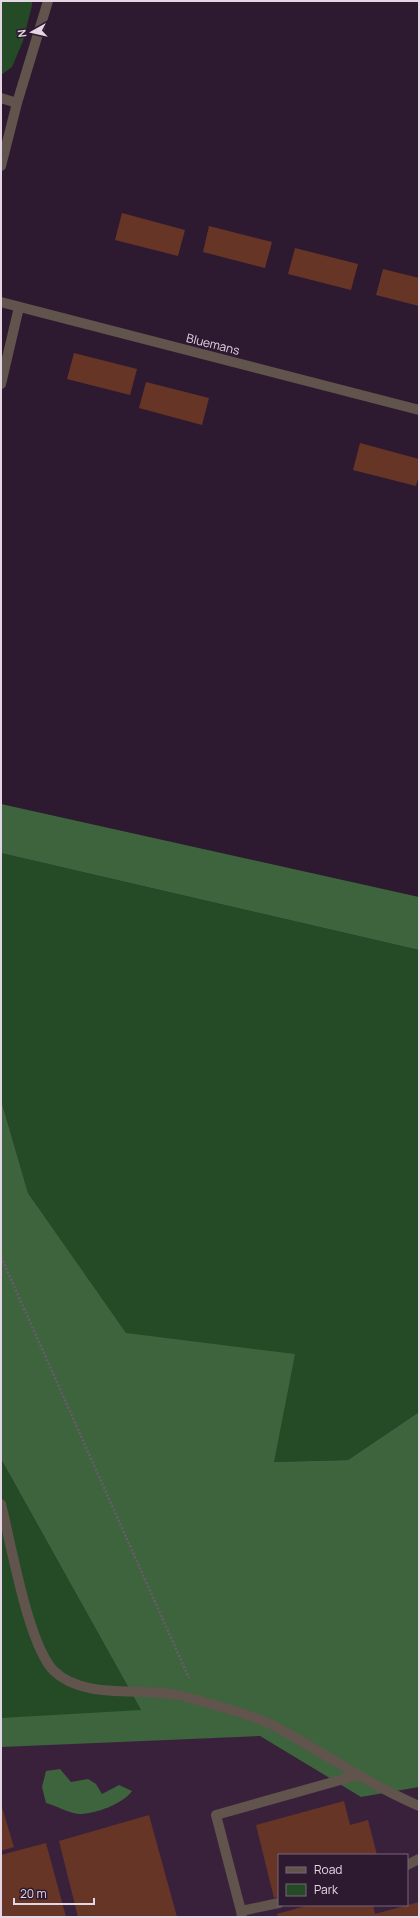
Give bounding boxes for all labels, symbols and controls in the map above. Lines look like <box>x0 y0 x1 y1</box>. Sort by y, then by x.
north arrow <box>12 12 52 52</box>
text: N <box>14 28 30 38</box>
street label: Bluemans <box>185 329 241 359</box>
legend <box>278 1854 408 1906</box>
text: Road <box>314 1861 342 1878</box>
scale bar <box>14 1880 94 1906</box>
text: Park <box>314 1881 339 1898</box>
text: 20 m <box>20 1885 47 1902</box>

